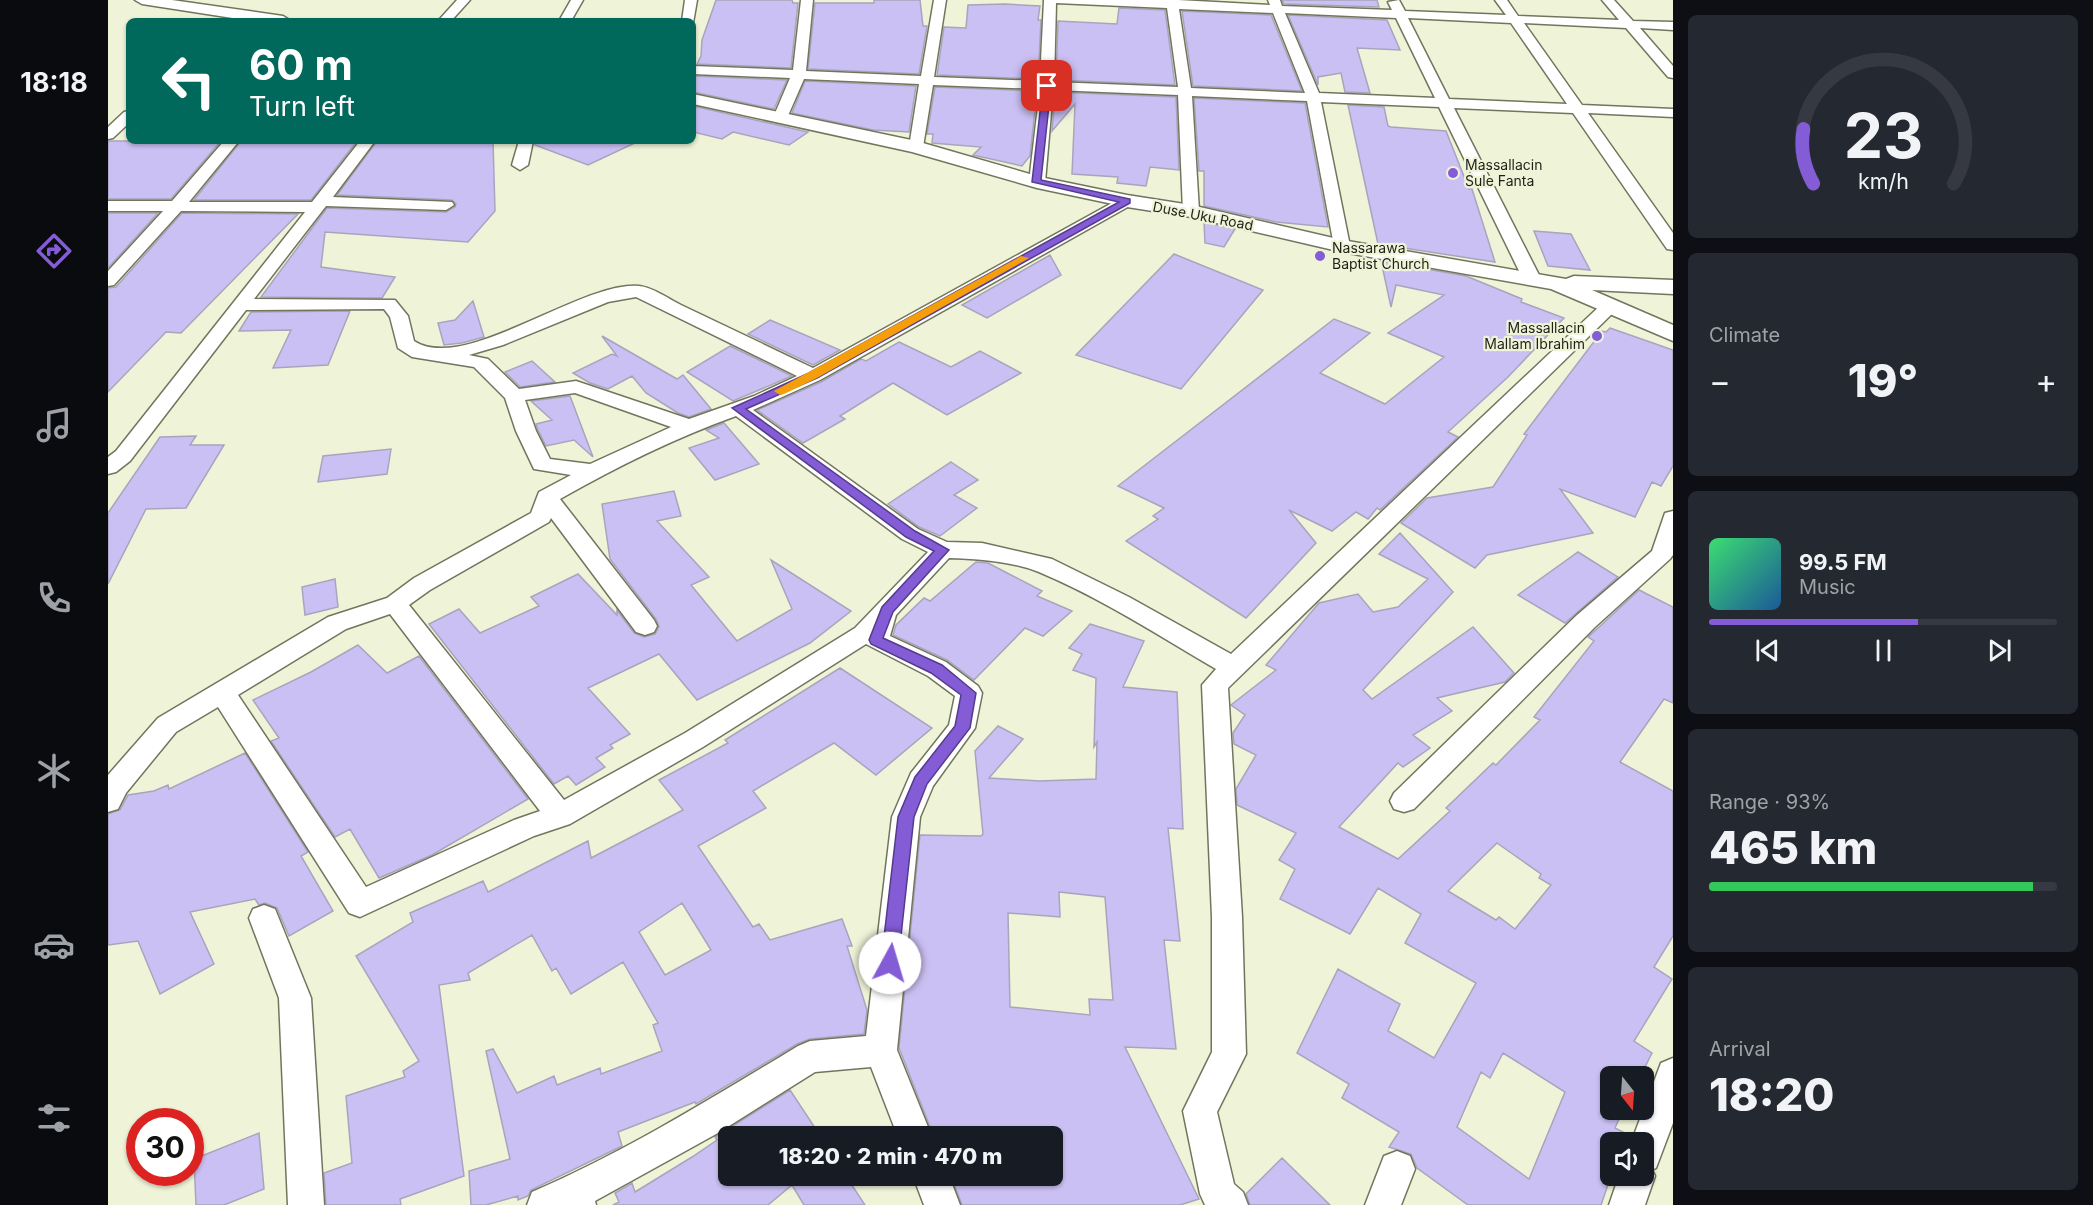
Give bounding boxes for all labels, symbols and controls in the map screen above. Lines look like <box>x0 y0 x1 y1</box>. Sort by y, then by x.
text: 60 m <box>249 39 353 90</box>
icon: left <box>150 42 228 120</box>
pin <box>1021 60 1072 111</box>
text: 18:18 <box>20 66 88 99</box>
icon: arrive <box>1030 69 1063 102</box>
text: Turn left <box>249 90 355 123</box>
text: 23 <box>1843 98 1923 173</box>
place label: Massallacin Sule Fanta <box>1465 156 1542 189</box>
marker: Massallacin Sule Fanta <box>1446 166 1460 180</box>
text: km/h <box>1858 168 1908 194</box>
street label: Duse Uku Road <box>1151 197 1255 234</box>
icon: directions <box>33 230 75 272</box>
place label: Nassarawa Baptist Church <box>1332 239 1430 272</box>
marker: Nassarawa Baptist Church <box>1313 249 1327 263</box>
place label: Massallacin Mallam Ibrahim <box>1484 319 1585 352</box>
text: Climate <box>1709 323 1780 347</box>
marker: Massallacin Mallam Ibrahim <box>1590 329 1604 343</box>
text: 19° <box>1848 353 1918 408</box>
text: − <box>1709 361 1731 401</box>
text: + <box>2035 361 2057 401</box>
icon: music <box>33 404 75 446</box>
text: 99.5 FM <box>1799 549 1887 575</box>
text: Music <box>1799 575 1856 599</box>
icon: phone <box>33 577 75 619</box>
icon: previous <box>1751 634 1784 667</box>
icon: pause <box>1867 634 1900 667</box>
icon: next <box>1983 634 2016 667</box>
icon: climate <box>33 750 75 792</box>
text: Range · 93% <box>1709 790 1830 814</box>
text: 465 km <box>1709 820 1877 875</box>
icon: car <box>33 924 75 966</box>
position arrow <box>858 931 922 995</box>
text: Arrival <box>1709 1037 1771 1061</box>
north arrow <box>1600 1066 1654 1120</box>
map controls <box>1600 1066 1654 1186</box>
text: 18:20 <box>1709 1067 1834 1122</box>
icon: filters <box>33 1097 75 1139</box>
speed limit sign: 30 <box>126 1108 204 1186</box>
button: sound <box>1600 1132 1654 1186</box>
text: 18:20 · 2 min · 470 m <box>779 1143 1002 1169</box>

